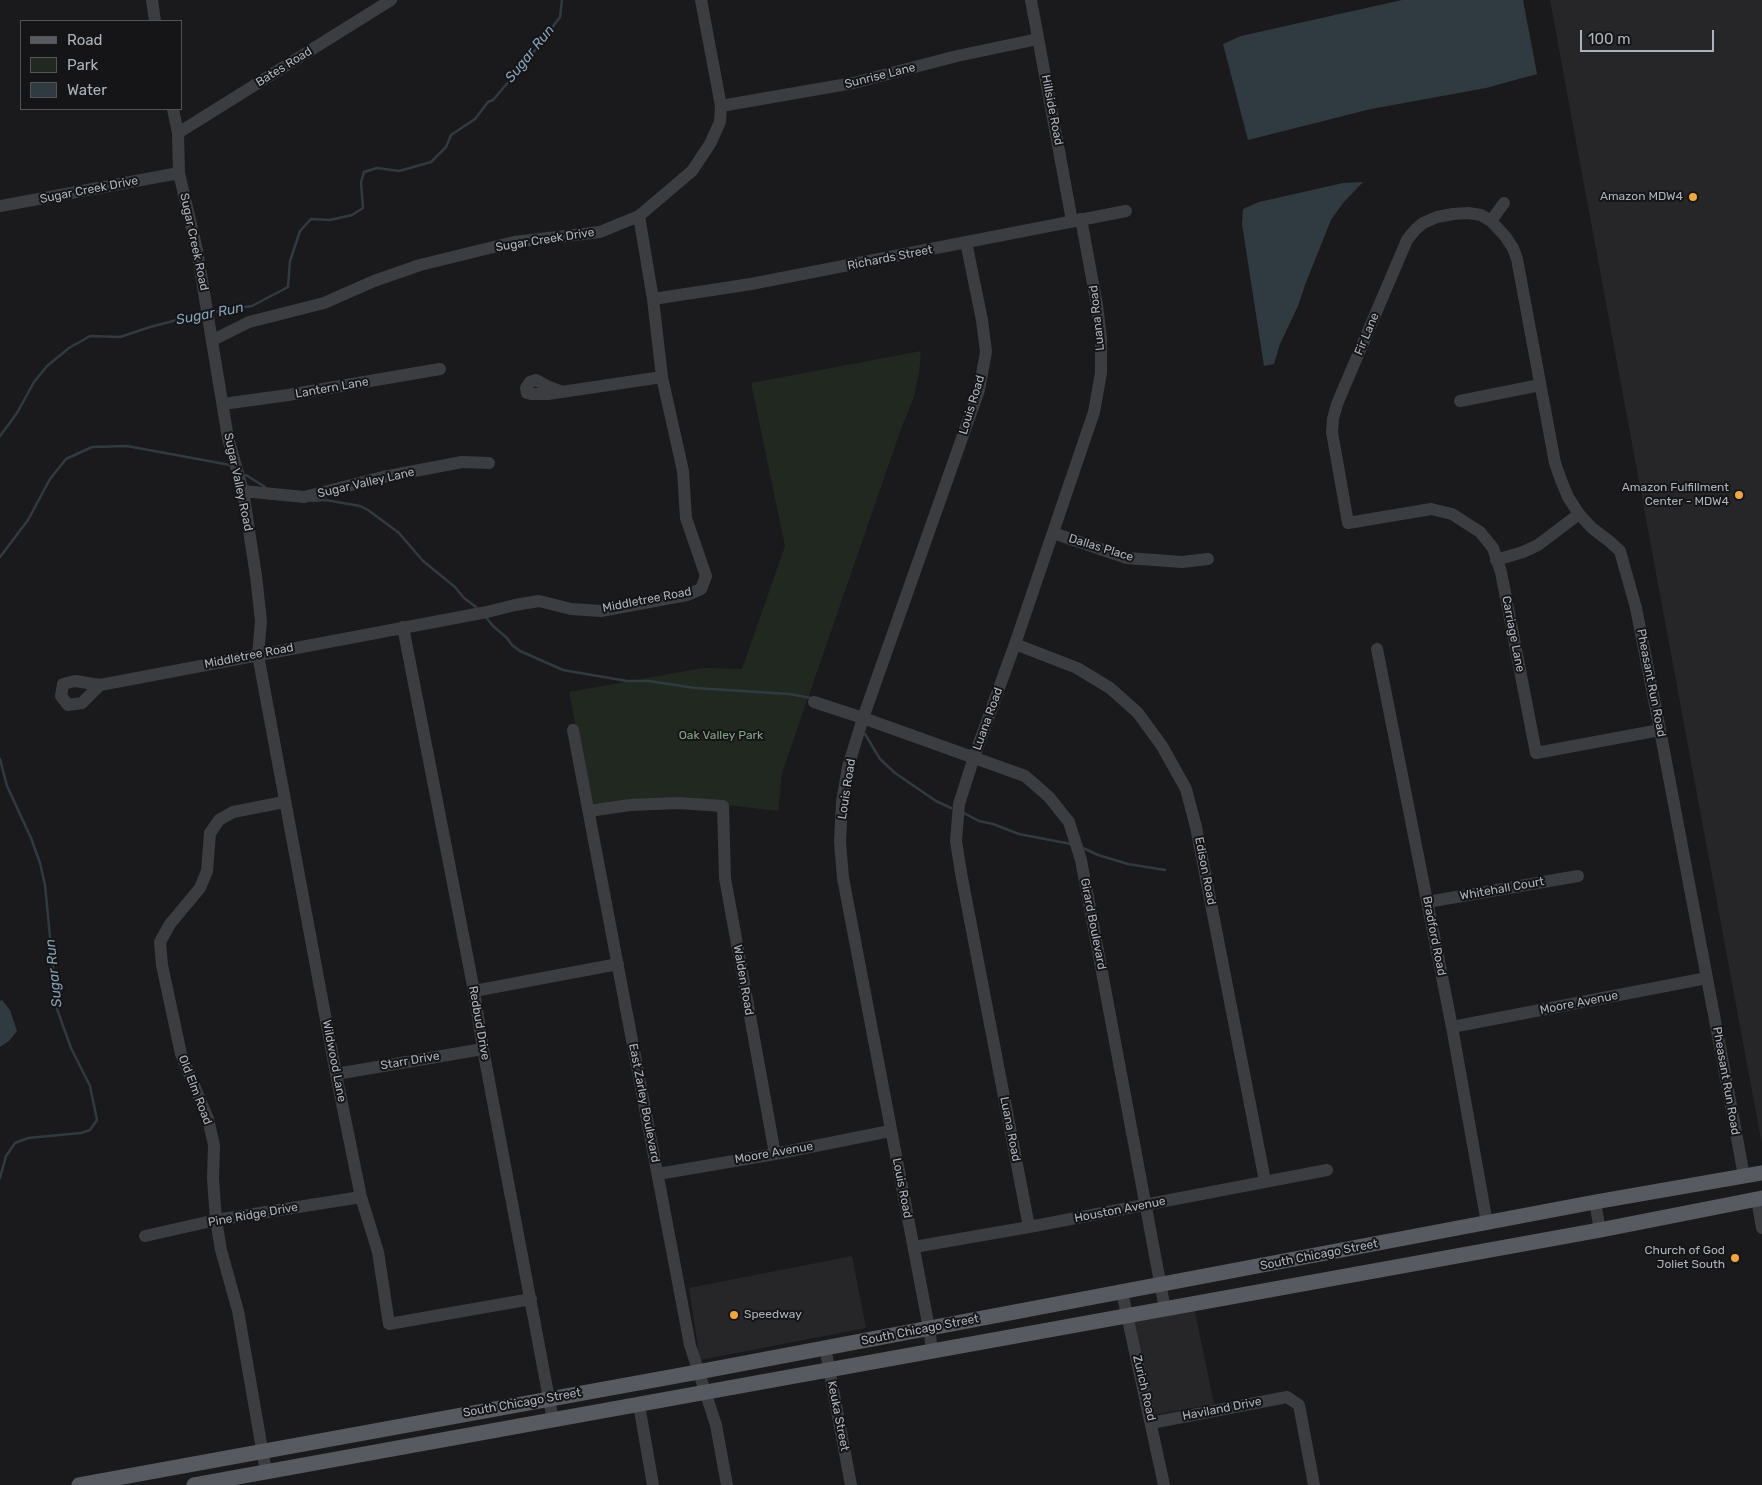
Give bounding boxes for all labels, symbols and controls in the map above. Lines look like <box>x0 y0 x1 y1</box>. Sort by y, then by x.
legend <box>20 20 182 110</box>
scale bar <box>1582 20 1716 52</box>
water label: Sugar Run <box>502 22 558 86</box>
text: 100 m <box>1588 30 1630 48</box>
text: Road <box>67 31 103 49</box>
street label: Bates Road <box>253 44 315 90</box>
text: Park <box>67 56 98 74</box>
street label: Sunrise Lane <box>843 60 917 92</box>
street label: Hillside Road <box>1038 74 1066 146</box>
text: Water <box>67 81 107 99</box>
street label: Sugar Creek Drive <box>39 173 139 207</box>
place label: Amazon MDW4 <box>1600 190 1683 204</box>
marker: Amazon MDW4 <box>1687 191 1699 203</box>
street label: Sugar Creek Road <box>177 192 211 292</box>
street label: Sugar Creek Drive <box>495 225 595 255</box>
street label: Richards Street <box>846 243 934 273</box>
street label: Luana Road <box>1086 285 1108 351</box>
water label: Sugar Run <box>175 299 245 329</box>
street label: Fir Lane <box>1352 311 1382 357</box>
street label: Lantern Lane <box>294 374 370 402</box>
street label: Louis Road <box>956 374 988 436</box>
street label: Sugar Valley Road <box>221 432 255 532</box>
street label: Sugar Valley Lane <box>316 465 416 501</box>
place label: Amazon Fulfillment Center - MDW4 <box>1622 481 1729 509</box>
marker: Amazon Fulfillment Center - MDW4 <box>1733 489 1745 501</box>
street label: Dallas Place <box>1067 531 1135 565</box>
street label: Middletree Road <box>601 584 693 616</box>
street label: Carriage Lane <box>1499 595 1527 673</box>
street label: Pheasant Run Road <box>1633 628 1669 738</box>
street label: Middletree Road <box>203 640 295 672</box>
street label: Luana Road <box>970 686 1006 752</box>
park label: Oak Valley Park <box>679 729 763 743</box>
street label: Louis Road <box>835 758 859 820</box>
street label: Edison Road <box>1191 836 1219 906</box>
street label: Whitehall Court <box>1459 875 1545 903</box>
street label: Girard Boulevard <box>1077 877 1109 971</box>
street label: Bradford Road <box>1419 895 1449 977</box>
water label: Sugar Run <box>42 938 66 1008</box>
street label: Walden Road <box>730 944 756 1016</box>
street label: Redbud Drive <box>465 985 493 1061</box>
street label: Moore Avenue <box>1539 988 1619 1018</box>
street label: Wildwood Lane <box>319 1019 349 1103</box>
street label: Pheasant Run Road <box>1709 1026 1743 1136</box>
street label: East Zarley Boulevard <box>625 1042 663 1164</box>
street label: Starr Drive <box>379 1049 441 1073</box>
street label: Old Elm Road <box>175 1053 215 1127</box>
street label: Luana Road <box>997 1095 1023 1163</box>
street label: Moore Avenue <box>734 1139 814 1167</box>
street label: Louis Road <box>889 1157 915 1219</box>
street label: Houston Avenue <box>1073 1194 1167 1226</box>
street label: Pine Ridge Drive <box>207 1200 299 1230</box>
street label: South Chicago Street <box>1259 1237 1379 1273</box>
place label: Church of God Joliet South <box>1645 1244 1725 1272</box>
marker: Church of God Joliet South <box>1729 1252 1741 1264</box>
place label: Speedway <box>744 1308 802 1322</box>
marker: Speedway <box>728 1309 740 1321</box>
street label: South Chicago Street <box>860 1312 980 1348</box>
street label: Zurich Road <box>1129 1354 1159 1422</box>
street label: Keuka Street <box>824 1380 852 1452</box>
street label: South Chicago Street <box>462 1386 582 1420</box>
street label: Haviland Drive <box>1181 1394 1263 1424</box>

